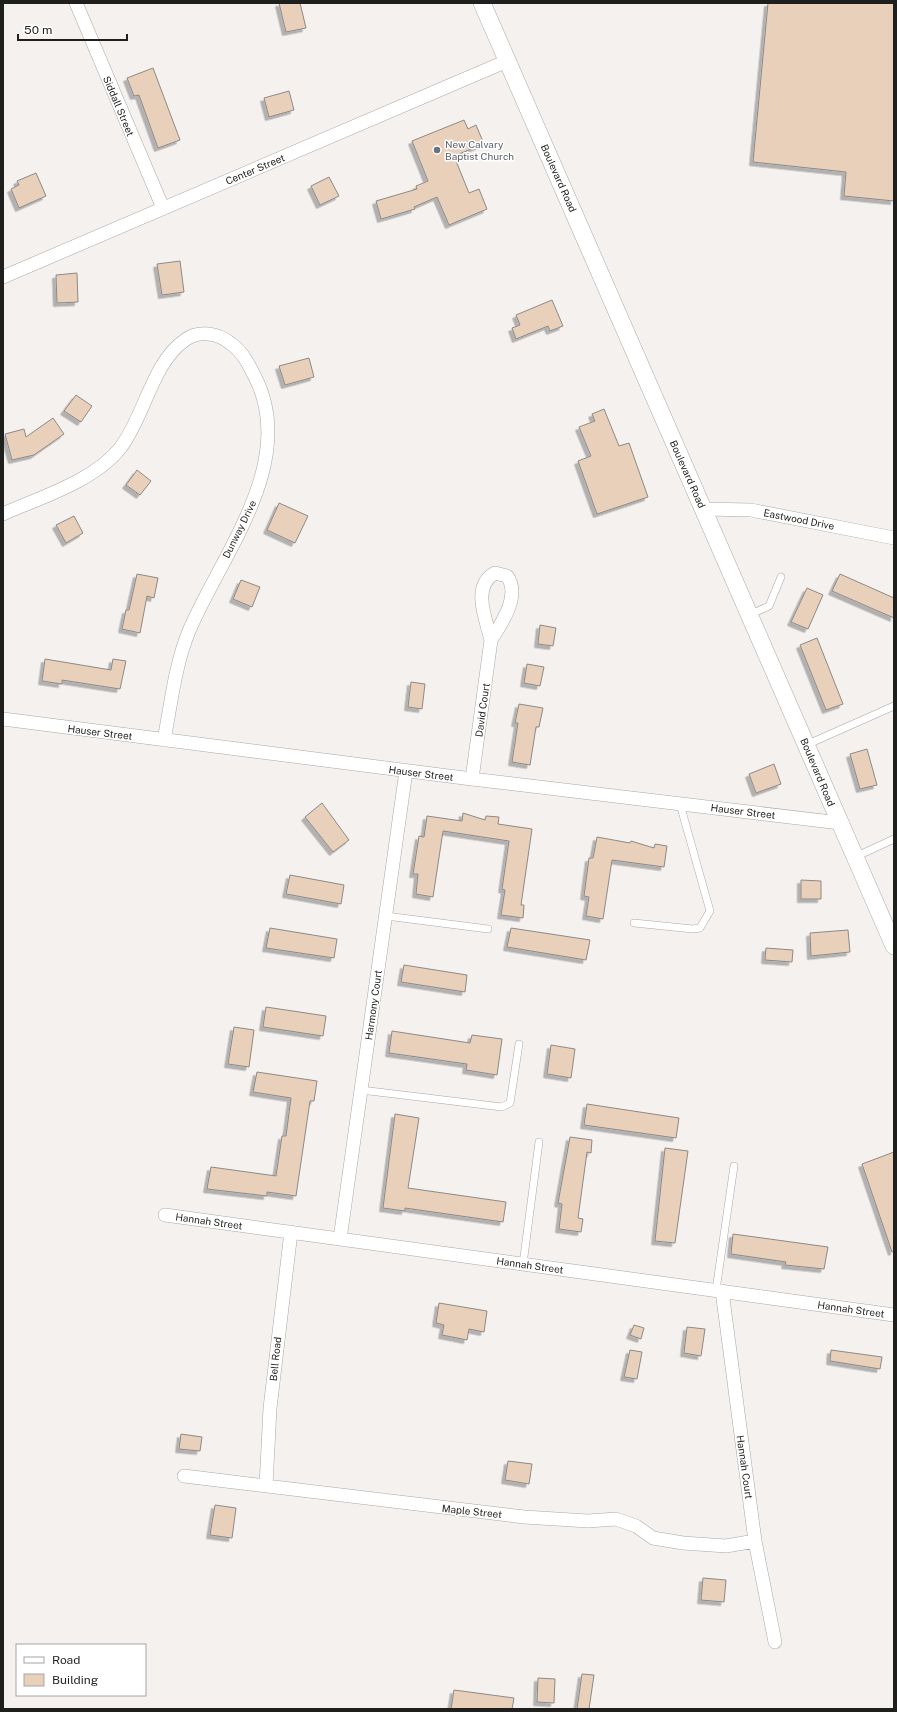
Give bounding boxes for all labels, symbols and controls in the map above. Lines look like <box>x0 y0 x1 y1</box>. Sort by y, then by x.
scale bar <box>18 16 127 42</box>
text: 50 m <box>24 23 52 37</box>
street label: Siddall Street <box>101 74 137 138</box>
place label: New Calvary Baptist Church <box>445 138 514 162</box>
street label: Boulevard Road <box>539 142 579 214</box>
marker: New Calvary Baptist Church <box>432 145 442 155</box>
street label: Center Street <box>224 151 286 187</box>
street label: Boulevard Road <box>668 438 708 510</box>
street label: Dunway Drive <box>220 498 258 560</box>
street label: Eastwood Drive <box>763 506 836 532</box>
street label: David Court <box>472 682 492 738</box>
street label: Hauser Street <box>67 722 133 742</box>
street label: Boulevard Road <box>798 736 838 808</box>
street label: Hauser Street <box>388 763 454 783</box>
street label: Hauser Street <box>710 801 776 821</box>
street label: Harmony Court <box>362 969 384 1041</box>
street label: Hannah Street <box>175 1210 243 1232</box>
street label: Hannah Street <box>496 1254 564 1276</box>
street label: Hannah Street <box>817 1298 885 1320</box>
street label: Bell Road <box>267 1336 283 1382</box>
street label: Hannah Court <box>735 1434 755 1500</box>
street label: Maple Street <box>441 1502 503 1520</box>
legend <box>16 1644 146 1696</box>
text: Road <box>52 1653 80 1667</box>
text: Building <box>52 1673 98 1687</box>

